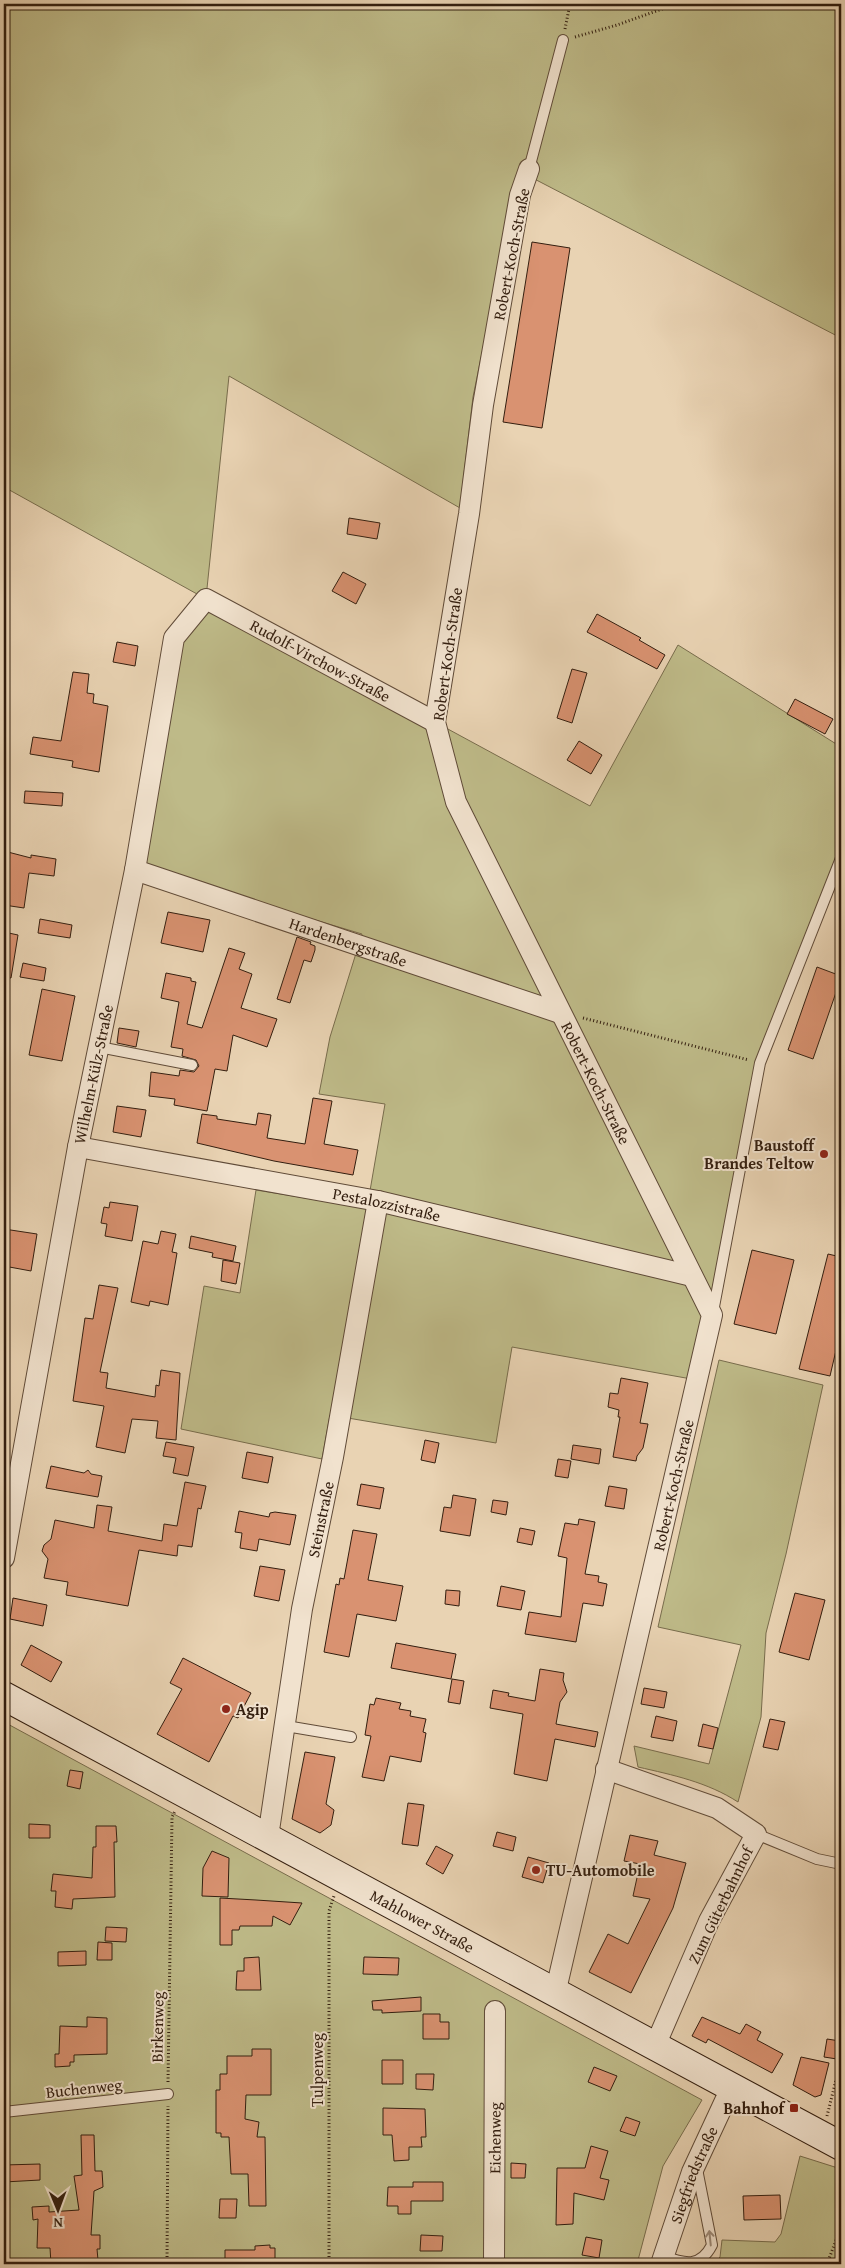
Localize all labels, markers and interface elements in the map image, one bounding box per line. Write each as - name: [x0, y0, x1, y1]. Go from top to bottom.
- street label: Robert-Koch-Straße: [486, 186, 536, 322]
- street label: Robert-Koch-Straße: [426, 586, 468, 722]
- street label: Rudolf-Virchow-Straße: [246, 613, 395, 708]
- street label: Hardenbergstraße: [286, 911, 410, 973]
- street label: Wilhelm-Külz-Straße: [67, 1002, 119, 1146]
- street label: Robert-Koch-Straße: [555, 1017, 637, 1148]
- place label: Baustoff Brandes Teltow: [704, 1133, 816, 1175]
- marker: Baustoff Brandes Teltow: [818, 1148, 830, 1160]
- street label: Pestalozzistraße: [331, 1181, 443, 1228]
- street label: Robert-Koch-Straße: [646, 1417, 700, 1553]
- street label: Steinstraße: [301, 1479, 340, 1560]
- place label: Agip: [236, 1697, 269, 1721]
- marker: Agip: [220, 1703, 232, 1715]
- street label: Zum Güterbahnhof: [681, 1841, 760, 1968]
- place label: TU-Automobile: [546, 1858, 655, 1882]
- marker: TU-Automobile: [530, 1864, 542, 1876]
- street label: Mahlower Straße: [366, 1883, 479, 1959]
- street label: Birkenweg: [144, 1991, 170, 2063]
- street label: Tulpenweg: [305, 2033, 329, 2107]
- street label: Buchenweg: [45, 2072, 123, 2104]
- place label: Bahnhof: [723, 2096, 786, 2120]
- street label: Eichenweg: [482, 2102, 507, 2174]
- marker: Bahnhof: [788, 2102, 800, 2114]
- street label: Siegfriedstraße: [664, 2122, 724, 2227]
- north arrow: [32, 2186, 82, 2236]
- text: N: [53, 2213, 63, 2233]
- one-way arrow: [705, 2230, 715, 2246]

